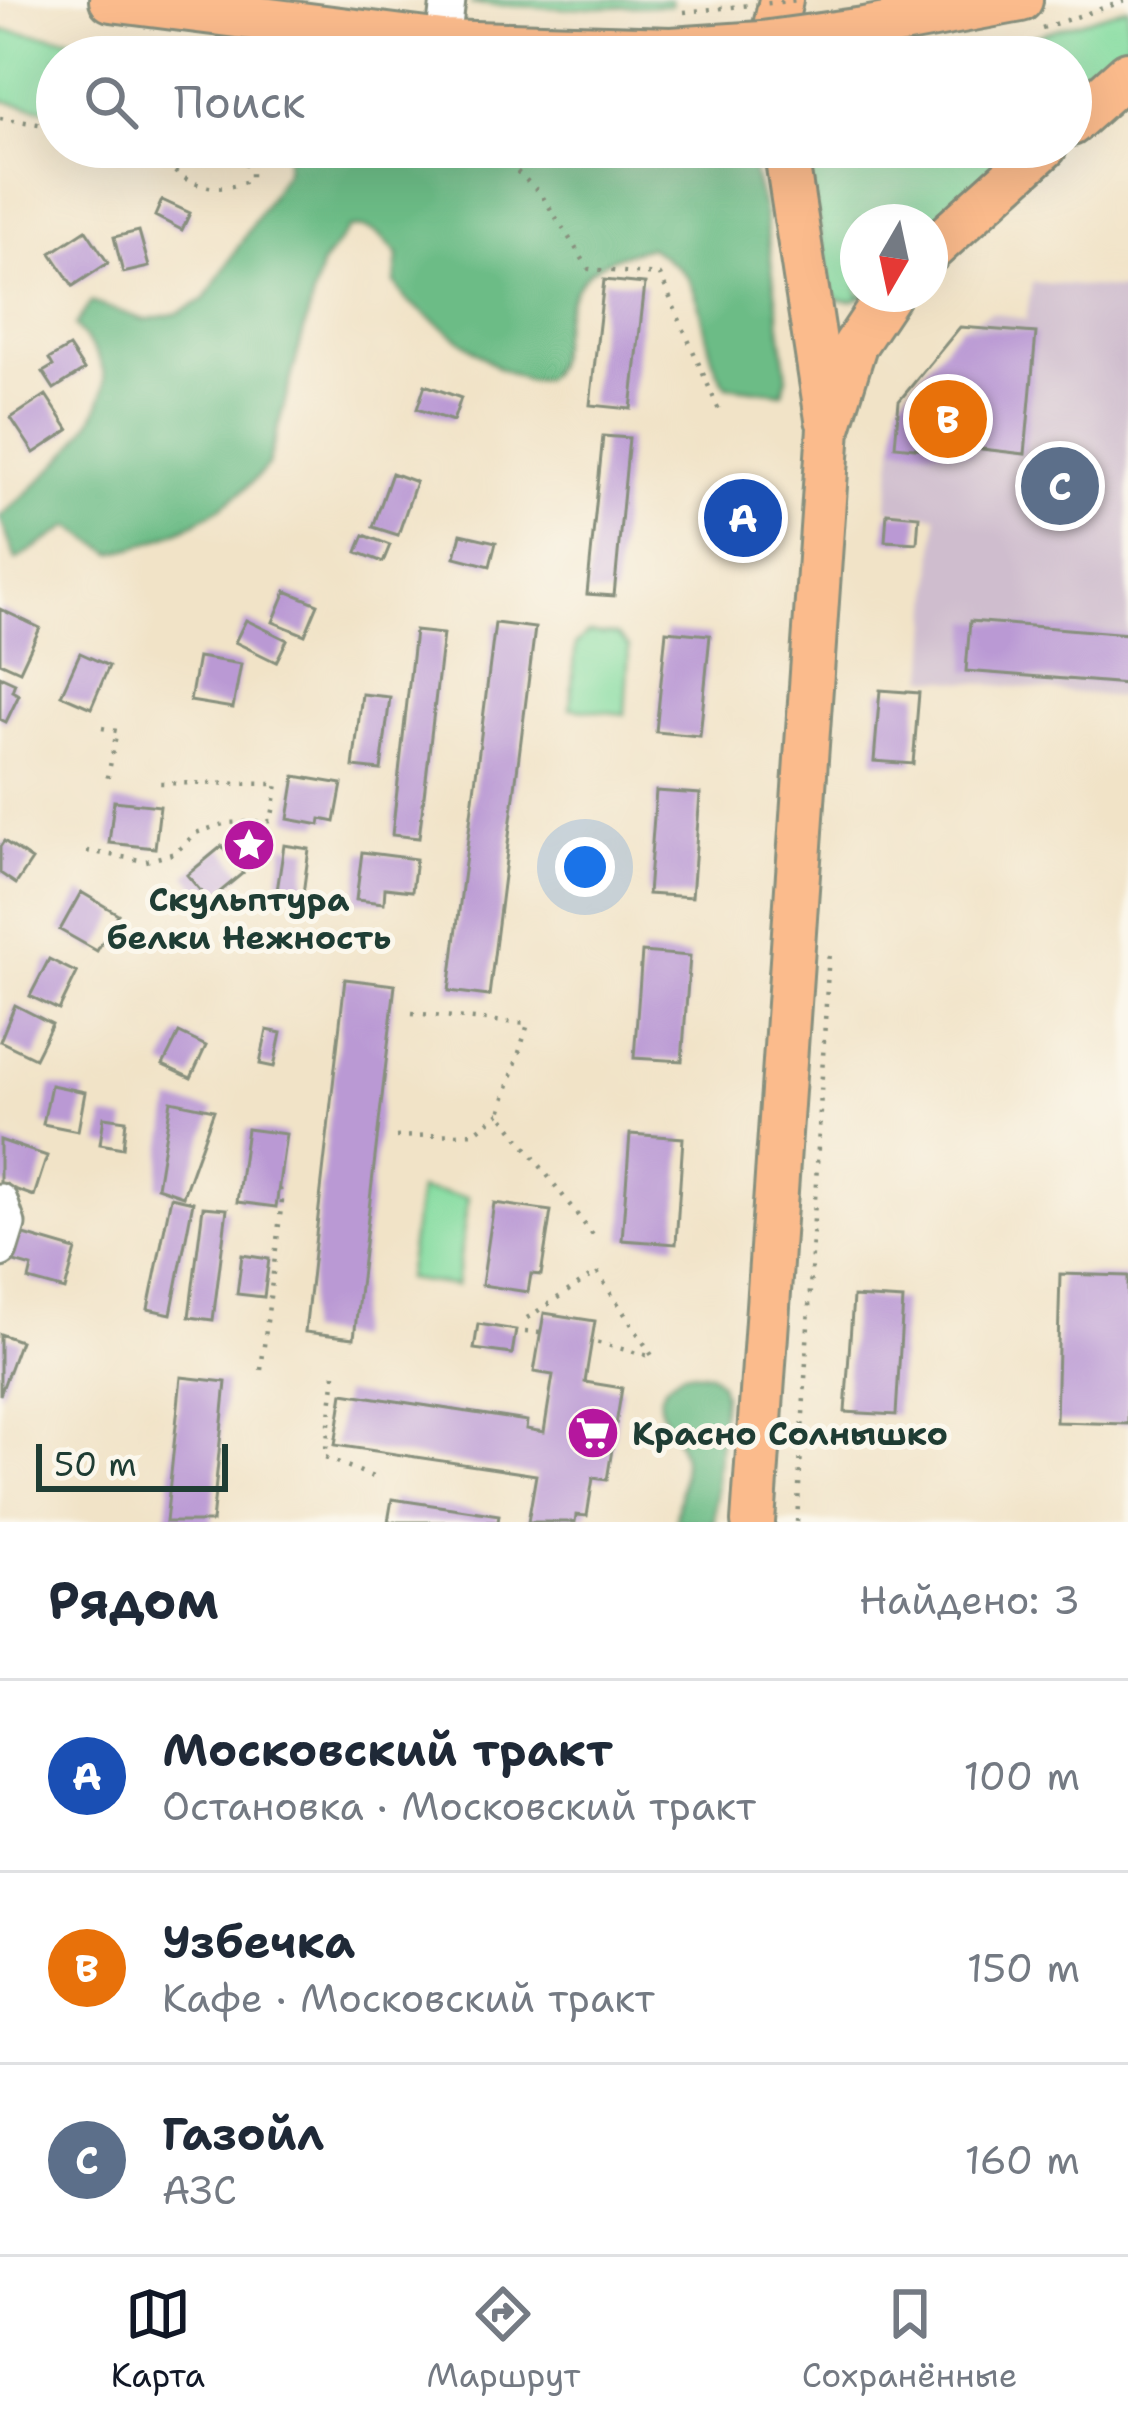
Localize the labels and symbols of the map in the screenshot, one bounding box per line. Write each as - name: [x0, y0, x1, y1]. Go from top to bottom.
- north arrow: [840, 204, 948, 312]
- pin: B: [909, 374, 987, 464]
- pin: C: [1021, 441, 1099, 531]
- pin: A: [704, 473, 782, 563]
- place icon: Скульптура белки Нежность: [221, 817, 277, 873]
- your location: [555, 837, 615, 897]
- place label: Скульптура белки Нежность: [107, 877, 391, 960]
- supermarket icon: Красно Солнышко: [565, 1405, 621, 1461]
- place label: Красно Солнышко: [632, 1411, 948, 1456]
- scale bar: [36, 1438, 228, 1491]

